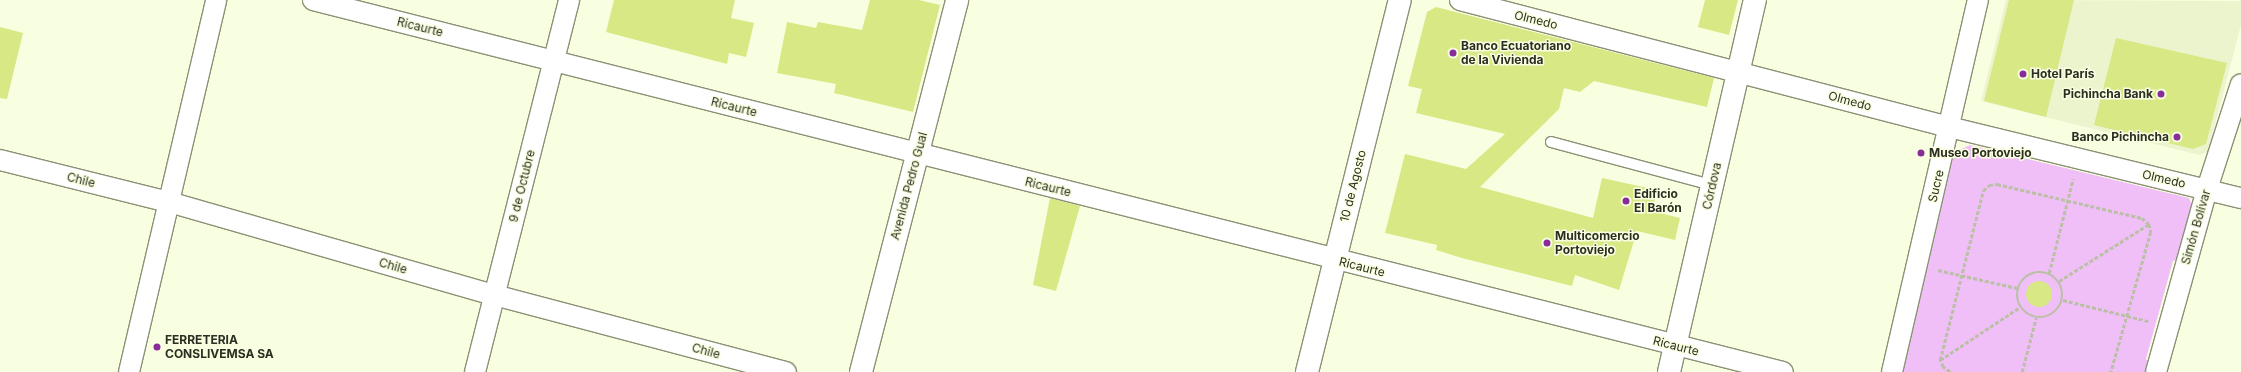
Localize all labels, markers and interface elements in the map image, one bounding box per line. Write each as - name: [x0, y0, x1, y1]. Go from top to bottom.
- street label: Olmedo: [1513, 8, 1559, 32]
- street label: Ricaurte: [395, 14, 445, 40]
- place label: Banco Ecuatoriano de la Vivienda: [1461, 39, 1571, 67]
- marker: Banco Ecuatoriano de la Vivienda: [1448, 48, 1458, 58]
- place label: Hotel París: [2031, 67, 2094, 81]
- marker: Hotel París: [2018, 69, 2028, 79]
- place label: Pichincha Bank: [2063, 87, 2153, 101]
- street label: Olmedo: [1827, 88, 1873, 114]
- marker: Pichincha Bank: [2156, 89, 2166, 99]
- street label: Ricaurte: [709, 94, 759, 120]
- place label: Banco Pichincha: [2072, 130, 2169, 144]
- street label: Avenida Pedro Gual: [888, 131, 930, 241]
- marker: Banco Pichincha: [2172, 132, 2182, 142]
- place label: Museo Portoviejo: [1929, 146, 2032, 160]
- street label: 9 de Octubre: [506, 148, 538, 224]
- street label: 10 de Agosto: [1337, 148, 1369, 224]
- marker: Museo Portoviejo: [1916, 148, 1926, 158]
- street label: Córdova: [1700, 161, 1724, 211]
- street label: Olmedo: [2141, 167, 2187, 191]
- street label: Sucre: [1925, 168, 1947, 204]
- street label: Chile: [65, 170, 97, 190]
- street label: Ricaurte: [1023, 174, 1073, 200]
- place label: Edificio El Barón: [1634, 187, 1682, 215]
- street label: Simón Bolívar: [2178, 188, 2214, 266]
- marker: Edificio El Barón: [1621, 196, 1631, 206]
- place label: Multicomercio Portoviejo: [1555, 229, 1640, 257]
- marker: Multicomercio Portoviejo: [1542, 238, 1552, 248]
- street label: Ricaurte: [1337, 254, 1387, 280]
- street label: Chile: [377, 255, 409, 277]
- place label: FERRETERIA CONSLIVEMSA SA: [165, 333, 274, 361]
- street label: Ricaurte: [1651, 333, 1701, 359]
- street label: Chile: [690, 340, 722, 362]
- marker: FERRETERIA CONSLIVEMSA SA: [152, 342, 162, 352]

